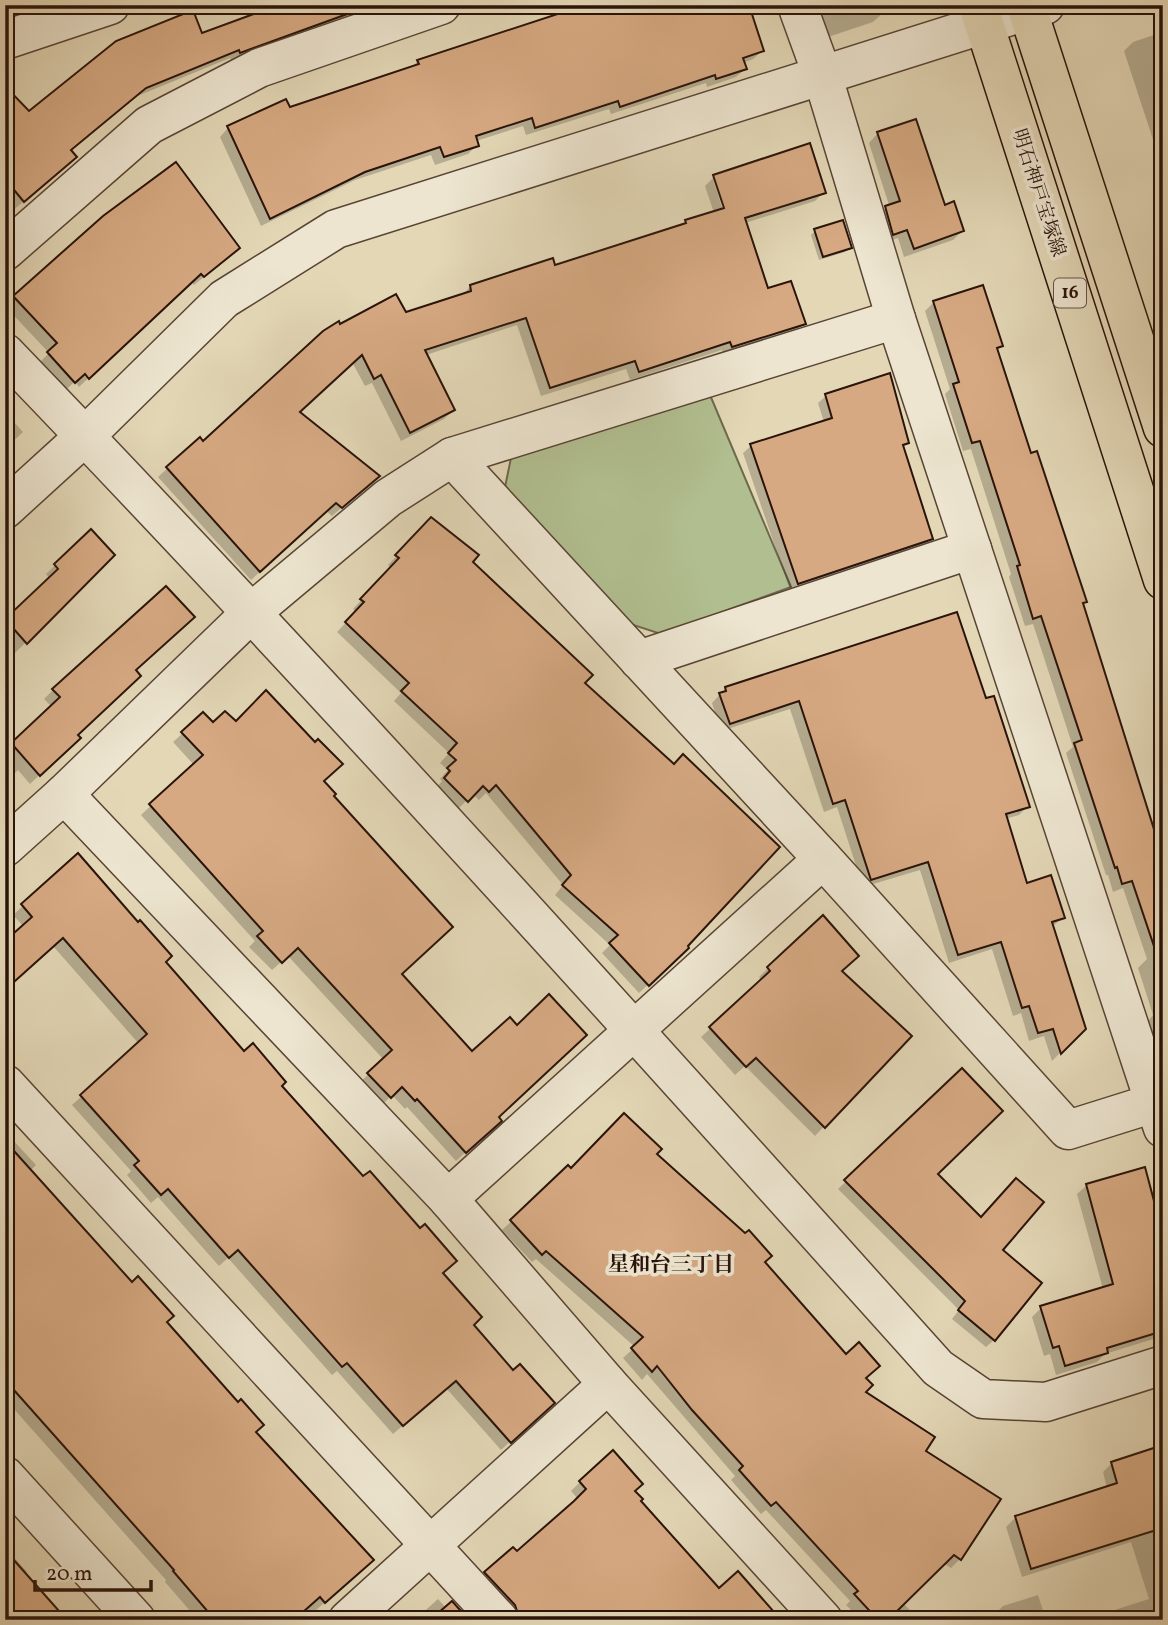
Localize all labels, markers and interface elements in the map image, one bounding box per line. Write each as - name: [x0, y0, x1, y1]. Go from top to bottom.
- street label: 明石神戸宝塚線: [1005, 126, 1071, 260]
- road number: 16: [1054, 278, 1086, 307]
- district label: 星和台三丁目: [608, 1251, 734, 1280]
- scale bar: [35, 1548, 150, 1592]
- text: 20 m: [46, 1560, 92, 1589]

